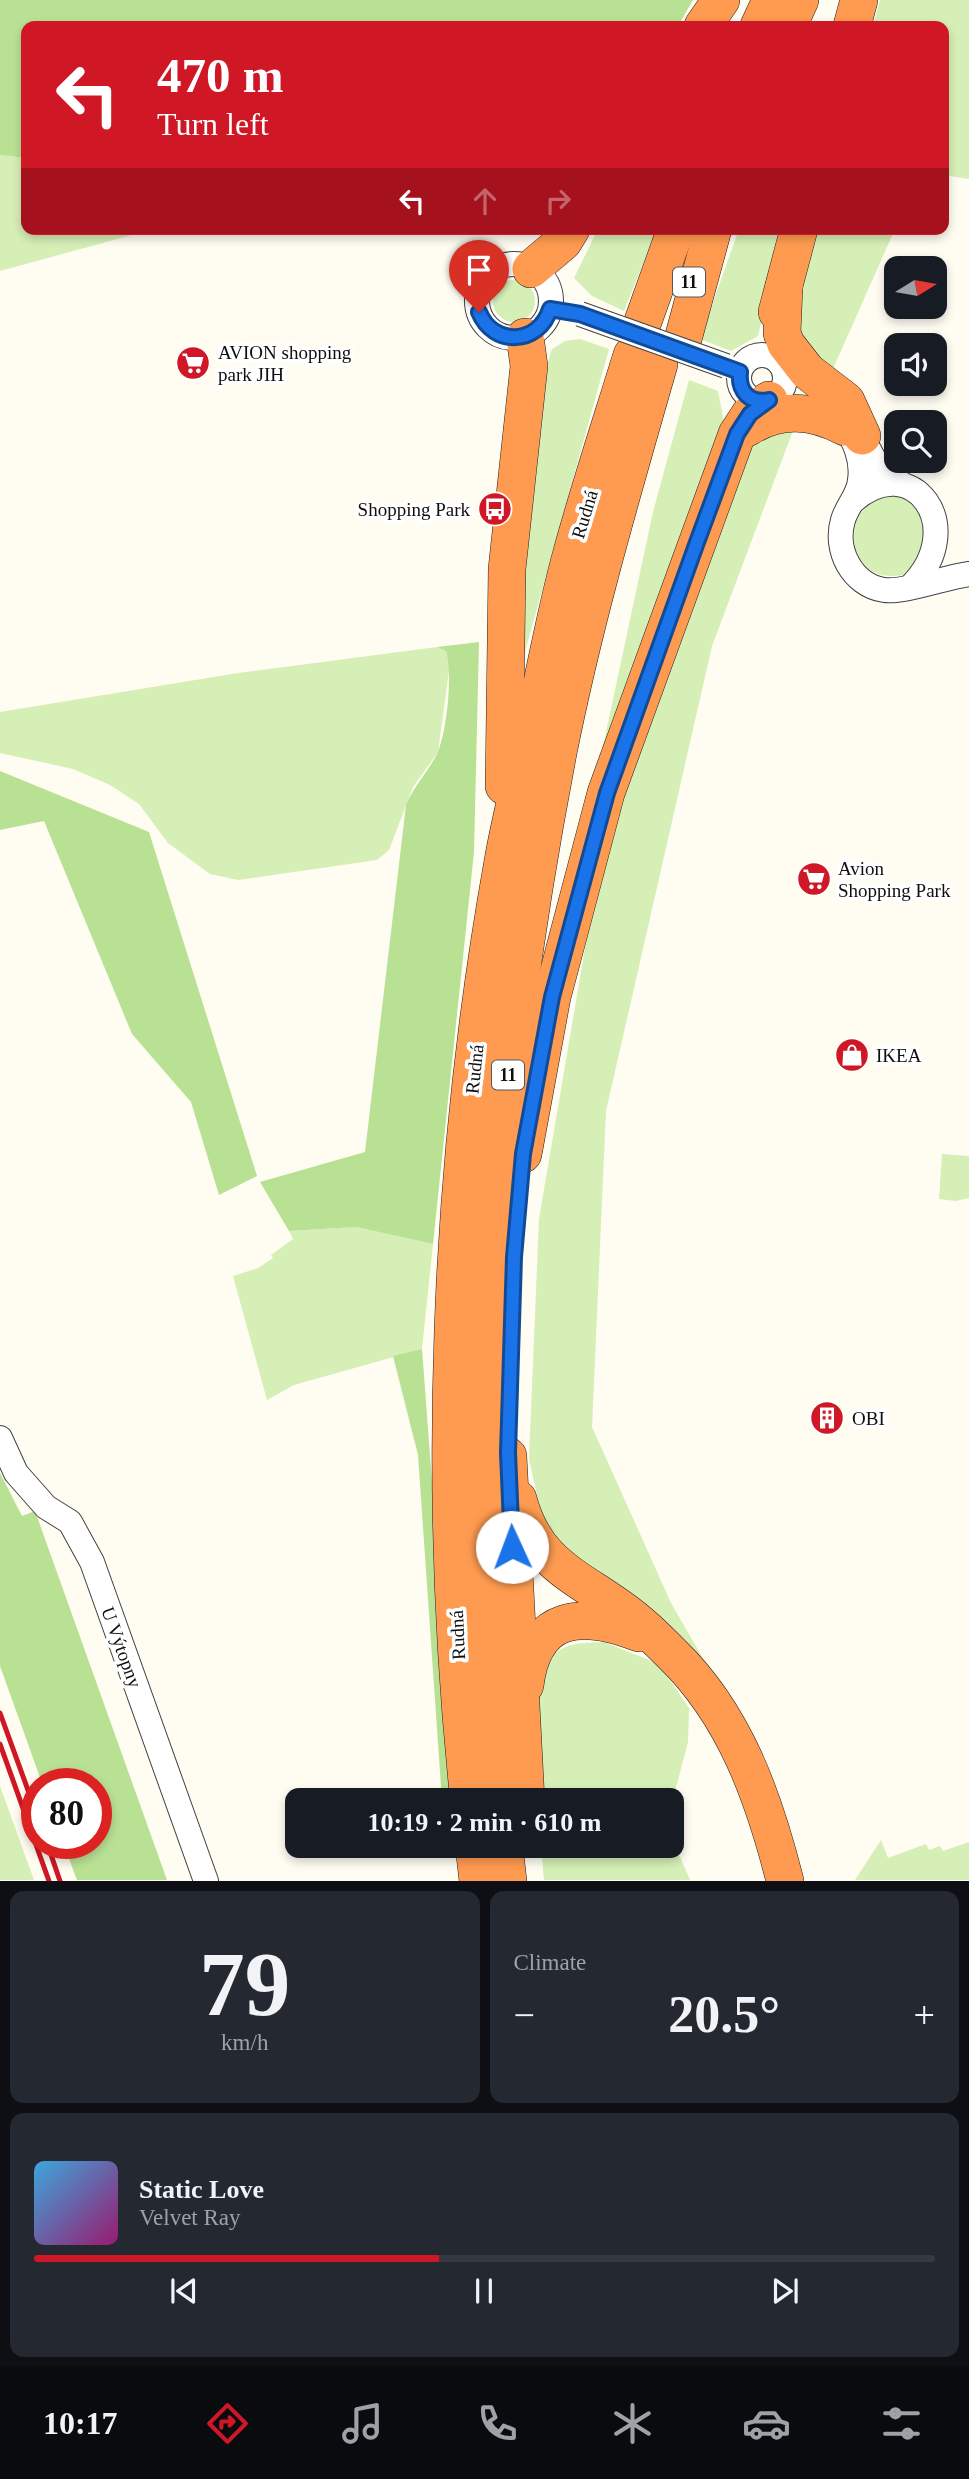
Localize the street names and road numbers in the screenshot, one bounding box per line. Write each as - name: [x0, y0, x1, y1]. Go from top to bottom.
- road number: 11: [673, 268, 705, 296]
- street label: Rudná: [567, 487, 602, 541]
- street label: Rudná: [461, 1043, 488, 1095]
- road number: 11: [492, 1060, 524, 1090]
- street label: U Výtopny: [97, 1604, 146, 1691]
- street label: Rudná: [446, 1609, 469, 1660]

